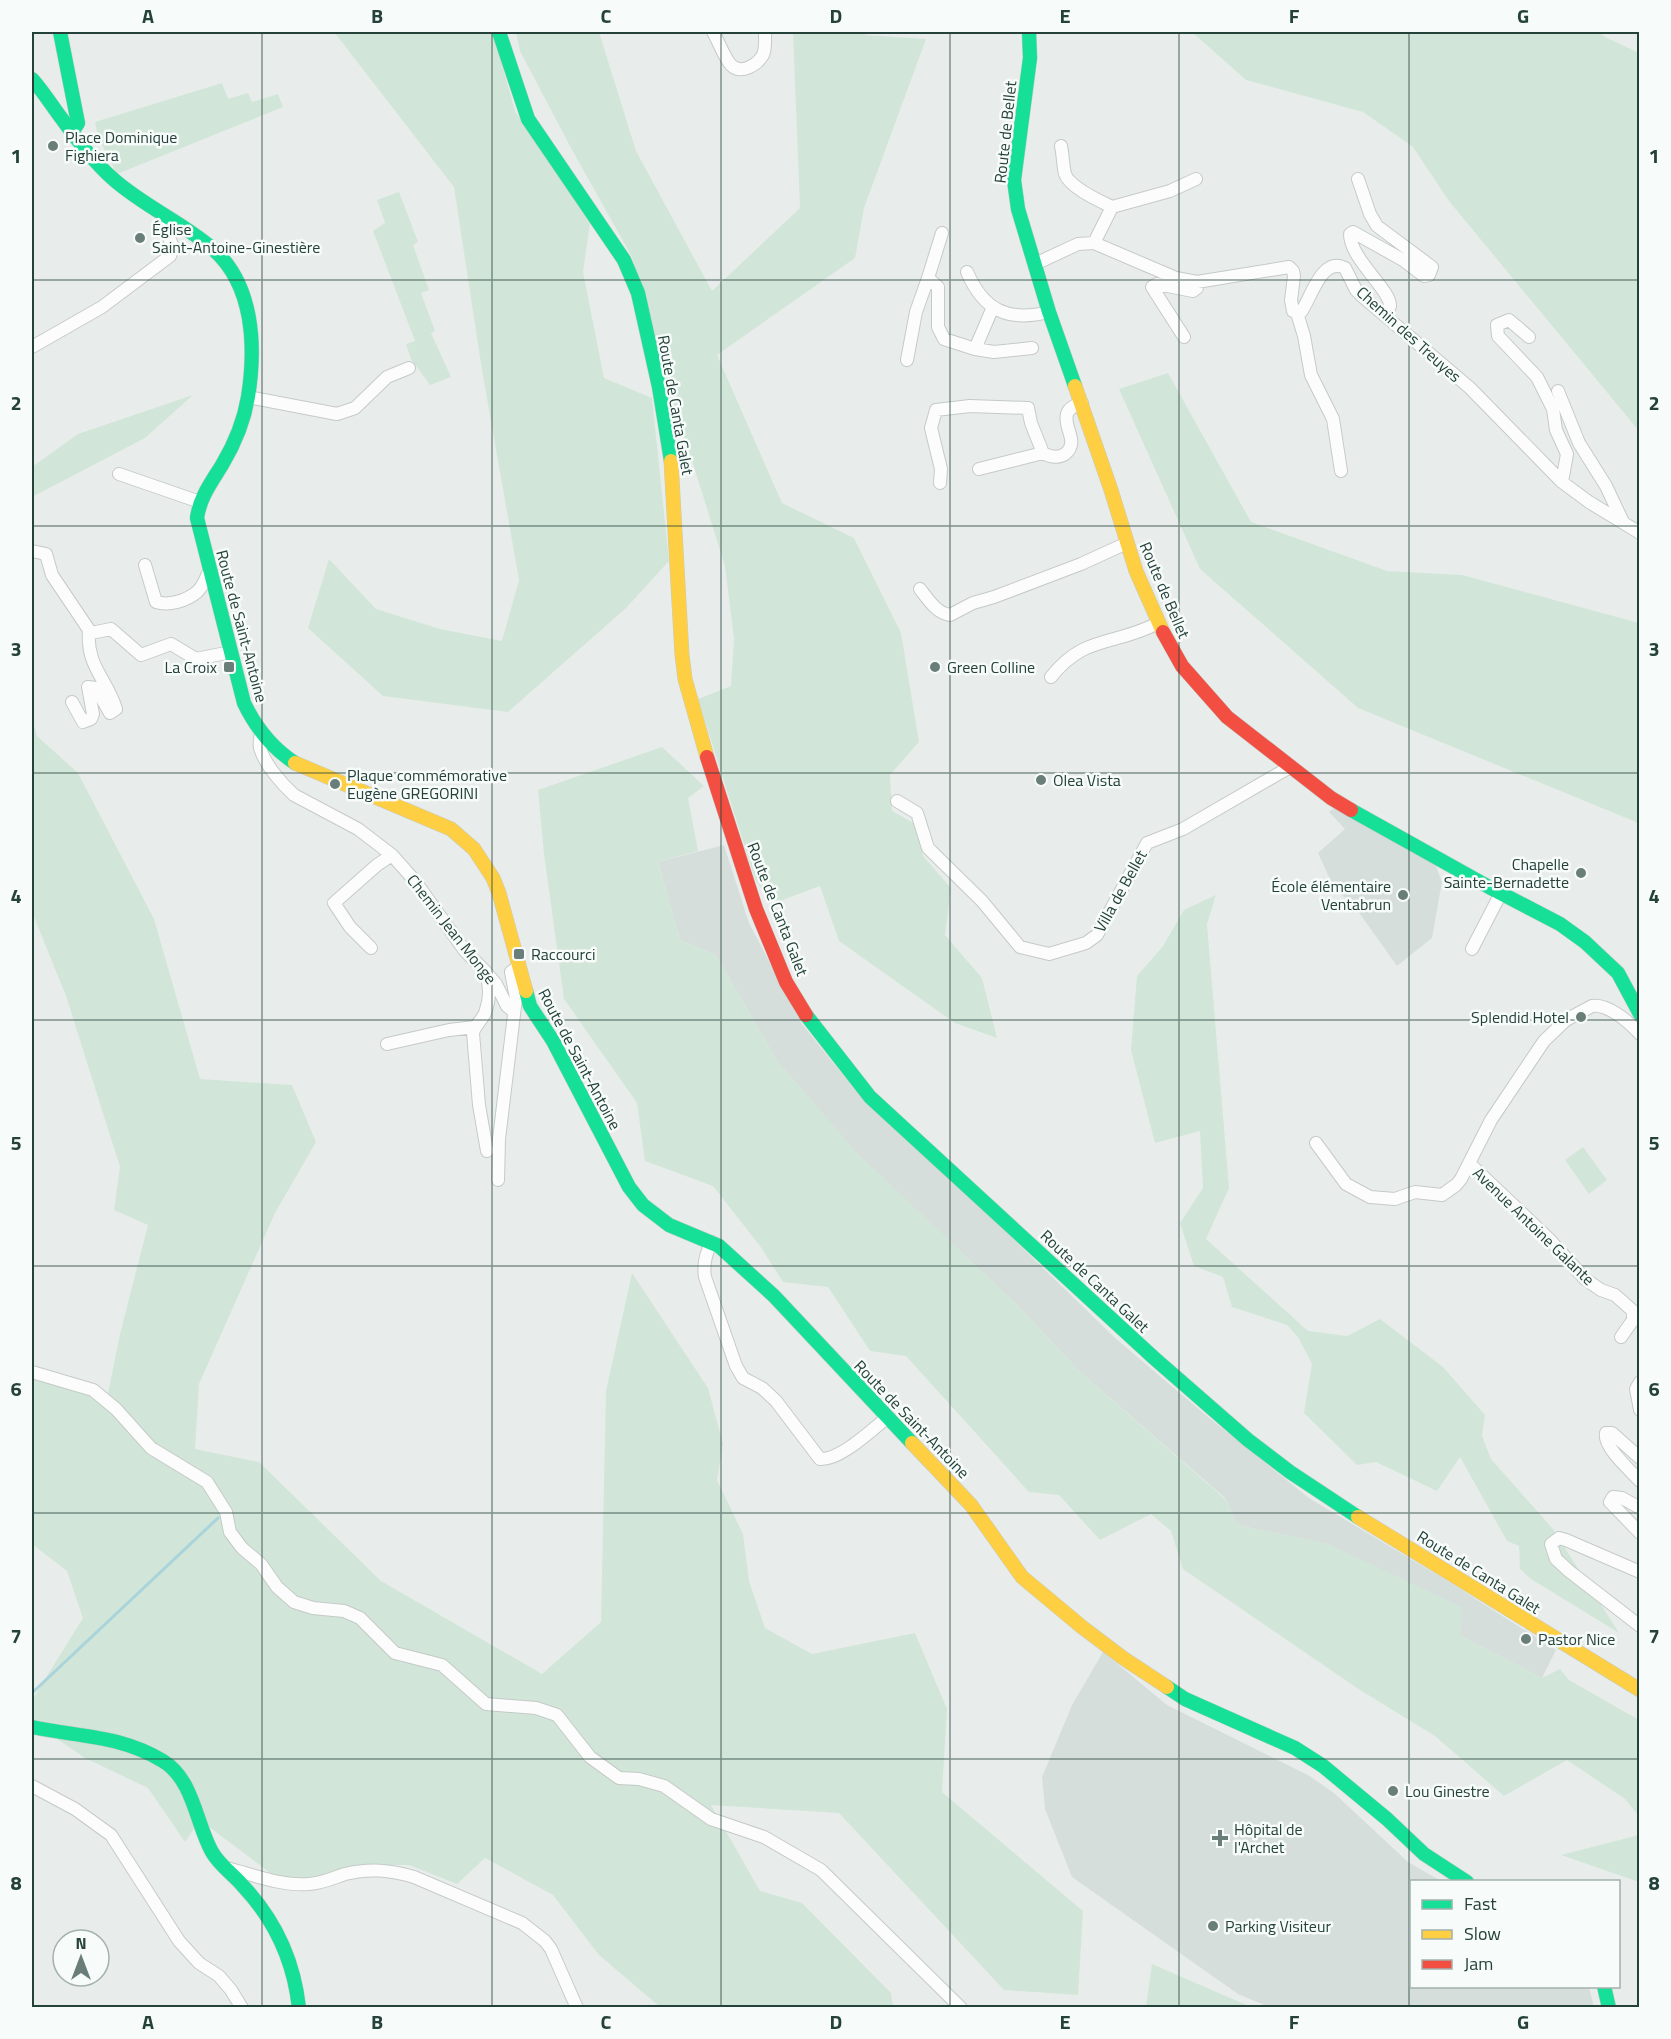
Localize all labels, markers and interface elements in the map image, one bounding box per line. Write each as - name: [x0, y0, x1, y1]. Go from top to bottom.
- text: A: [142, 0, 154, 31]
- text: B: [371, 0, 383, 31]
- text: C: [601, 0, 612, 31]
- text: D: [830, 0, 842, 31]
- text: E: [1059, 0, 1071, 31]
- text: F: [1289, 0, 1300, 31]
- text: G: [1517, 0, 1529, 31]
- street label: Route de Bellet: [988, 79, 1022, 184]
- place label: Place Dominique Fighiera: [65, 125, 177, 167]
- marker: Place Dominique Fighiera: [46, 139, 60, 153]
- text: 1: [10, 140, 22, 171]
- text: 1: [1648, 140, 1660, 171]
- place label: Église Saint-Antoine-Ginestière: [152, 217, 320, 259]
- marker: Église Saint-Antoine-Ginestière: [133, 231, 147, 245]
- street label: Chemin des Treuyes: [1351, 280, 1467, 388]
- street label: Route de Canta Galet: [652, 333, 700, 477]
- text: 2: [10, 387, 22, 418]
- text: 2: [1648, 387, 1660, 418]
- street label: Route de Bellet: [1134, 538, 1196, 642]
- street label: Route de Saint-Antoine: [210, 547, 274, 705]
- text: 3: [10, 633, 22, 664]
- text: 3: [1648, 633, 1660, 664]
- place label: La Croix: [165, 655, 217, 679]
- place label: Green Colline: [947, 655, 1035, 679]
- marker: La Croix: [222, 660, 236, 674]
- marker: Green Colline: [928, 660, 942, 674]
- place label: Plaque commémorative Eugène GREGORINI: [347, 763, 507, 805]
- place label: Olea Vista: [1053, 768, 1121, 792]
- marker: Olea Vista: [1034, 773, 1048, 787]
- marker: Plaque commémorative Eugène GREGORINI: [328, 777, 342, 791]
- street label: Route de Canta Galet: [741, 839, 815, 980]
- street label: Villa de Bellet: [1087, 845, 1153, 937]
- place label: Chapelle Sainte-Bernadette: [1444, 852, 1569, 894]
- marker: Chapelle Sainte-Bernadette: [1574, 866, 1588, 880]
- street label: Chemin Jean Monge: [401, 869, 503, 989]
- place label: École élémentaire Ventabrun: [1271, 874, 1391, 916]
- text: 4: [10, 880, 22, 911]
- text: 4: [1648, 880, 1660, 911]
- marker: École élémentaire Ventabrun: [1396, 888, 1410, 902]
- place label: Raccourci: [531, 942, 595, 966]
- marker: Raccourci: [512, 947, 526, 961]
- street label: Route de Saint-Antoine: [533, 984, 627, 1134]
- place label: Splendid Hotel: [1471, 1005, 1569, 1029]
- marker: Splendid Hotel: [1574, 1010, 1588, 1024]
- text: 5: [10, 1127, 22, 1158]
- text: 5: [1648, 1127, 1660, 1158]
- street label: Avenue Antoine Galante: [1468, 1161, 1600, 1291]
- street label: Route de Canta Galet: [1035, 1224, 1155, 1338]
- street label: Route de Saint-Antoine: [849, 1354, 975, 1484]
- text: 6: [10, 1373, 22, 1404]
- text: 6: [1648, 1373, 1660, 1404]
- street label: Route de Canta Galet: [1413, 1524, 1546, 1620]
- text: 7: [10, 1620, 22, 1651]
- text: 7: [1648, 1620, 1660, 1651]
- place label: Pastor Nice: [1538, 1627, 1615, 1651]
- marker: Pastor Nice: [1519, 1632, 1533, 1646]
- place label: Lou Ginestre: [1405, 1779, 1490, 1803]
- marker: Lou Ginestre: [1386, 1784, 1400, 1798]
- place label: Hôpital de l'Archet: [1234, 1817, 1303, 1859]
- marker: Hôpital de l'Archet: [1211, 1829, 1229, 1847]
- text: 8: [10, 1867, 22, 1898]
- text: 8: [1648, 1867, 1660, 1898]
- legend: [1410, 1880, 1620, 1988]
- text: Fast: [1464, 1890, 1497, 1917]
- place label: Parking Visiteur: [1225, 1914, 1331, 1938]
- marker: Parking Visiteur: [1206, 1919, 1220, 1933]
- text: Slow: [1464, 1920, 1501, 1947]
- north arrow: [51, 1928, 111, 1988]
- text: N: [75, 1931, 87, 1955]
- text: Jam: [1464, 1950, 1493, 1977]
- text: A: [142, 2006, 154, 2037]
- text: B: [371, 2006, 383, 2037]
- text: C: [601, 2006, 612, 2037]
- text: D: [830, 2006, 842, 2037]
- text: E: [1059, 2006, 1071, 2037]
- text: F: [1289, 2006, 1300, 2037]
- text: G: [1517, 2006, 1529, 2037]

